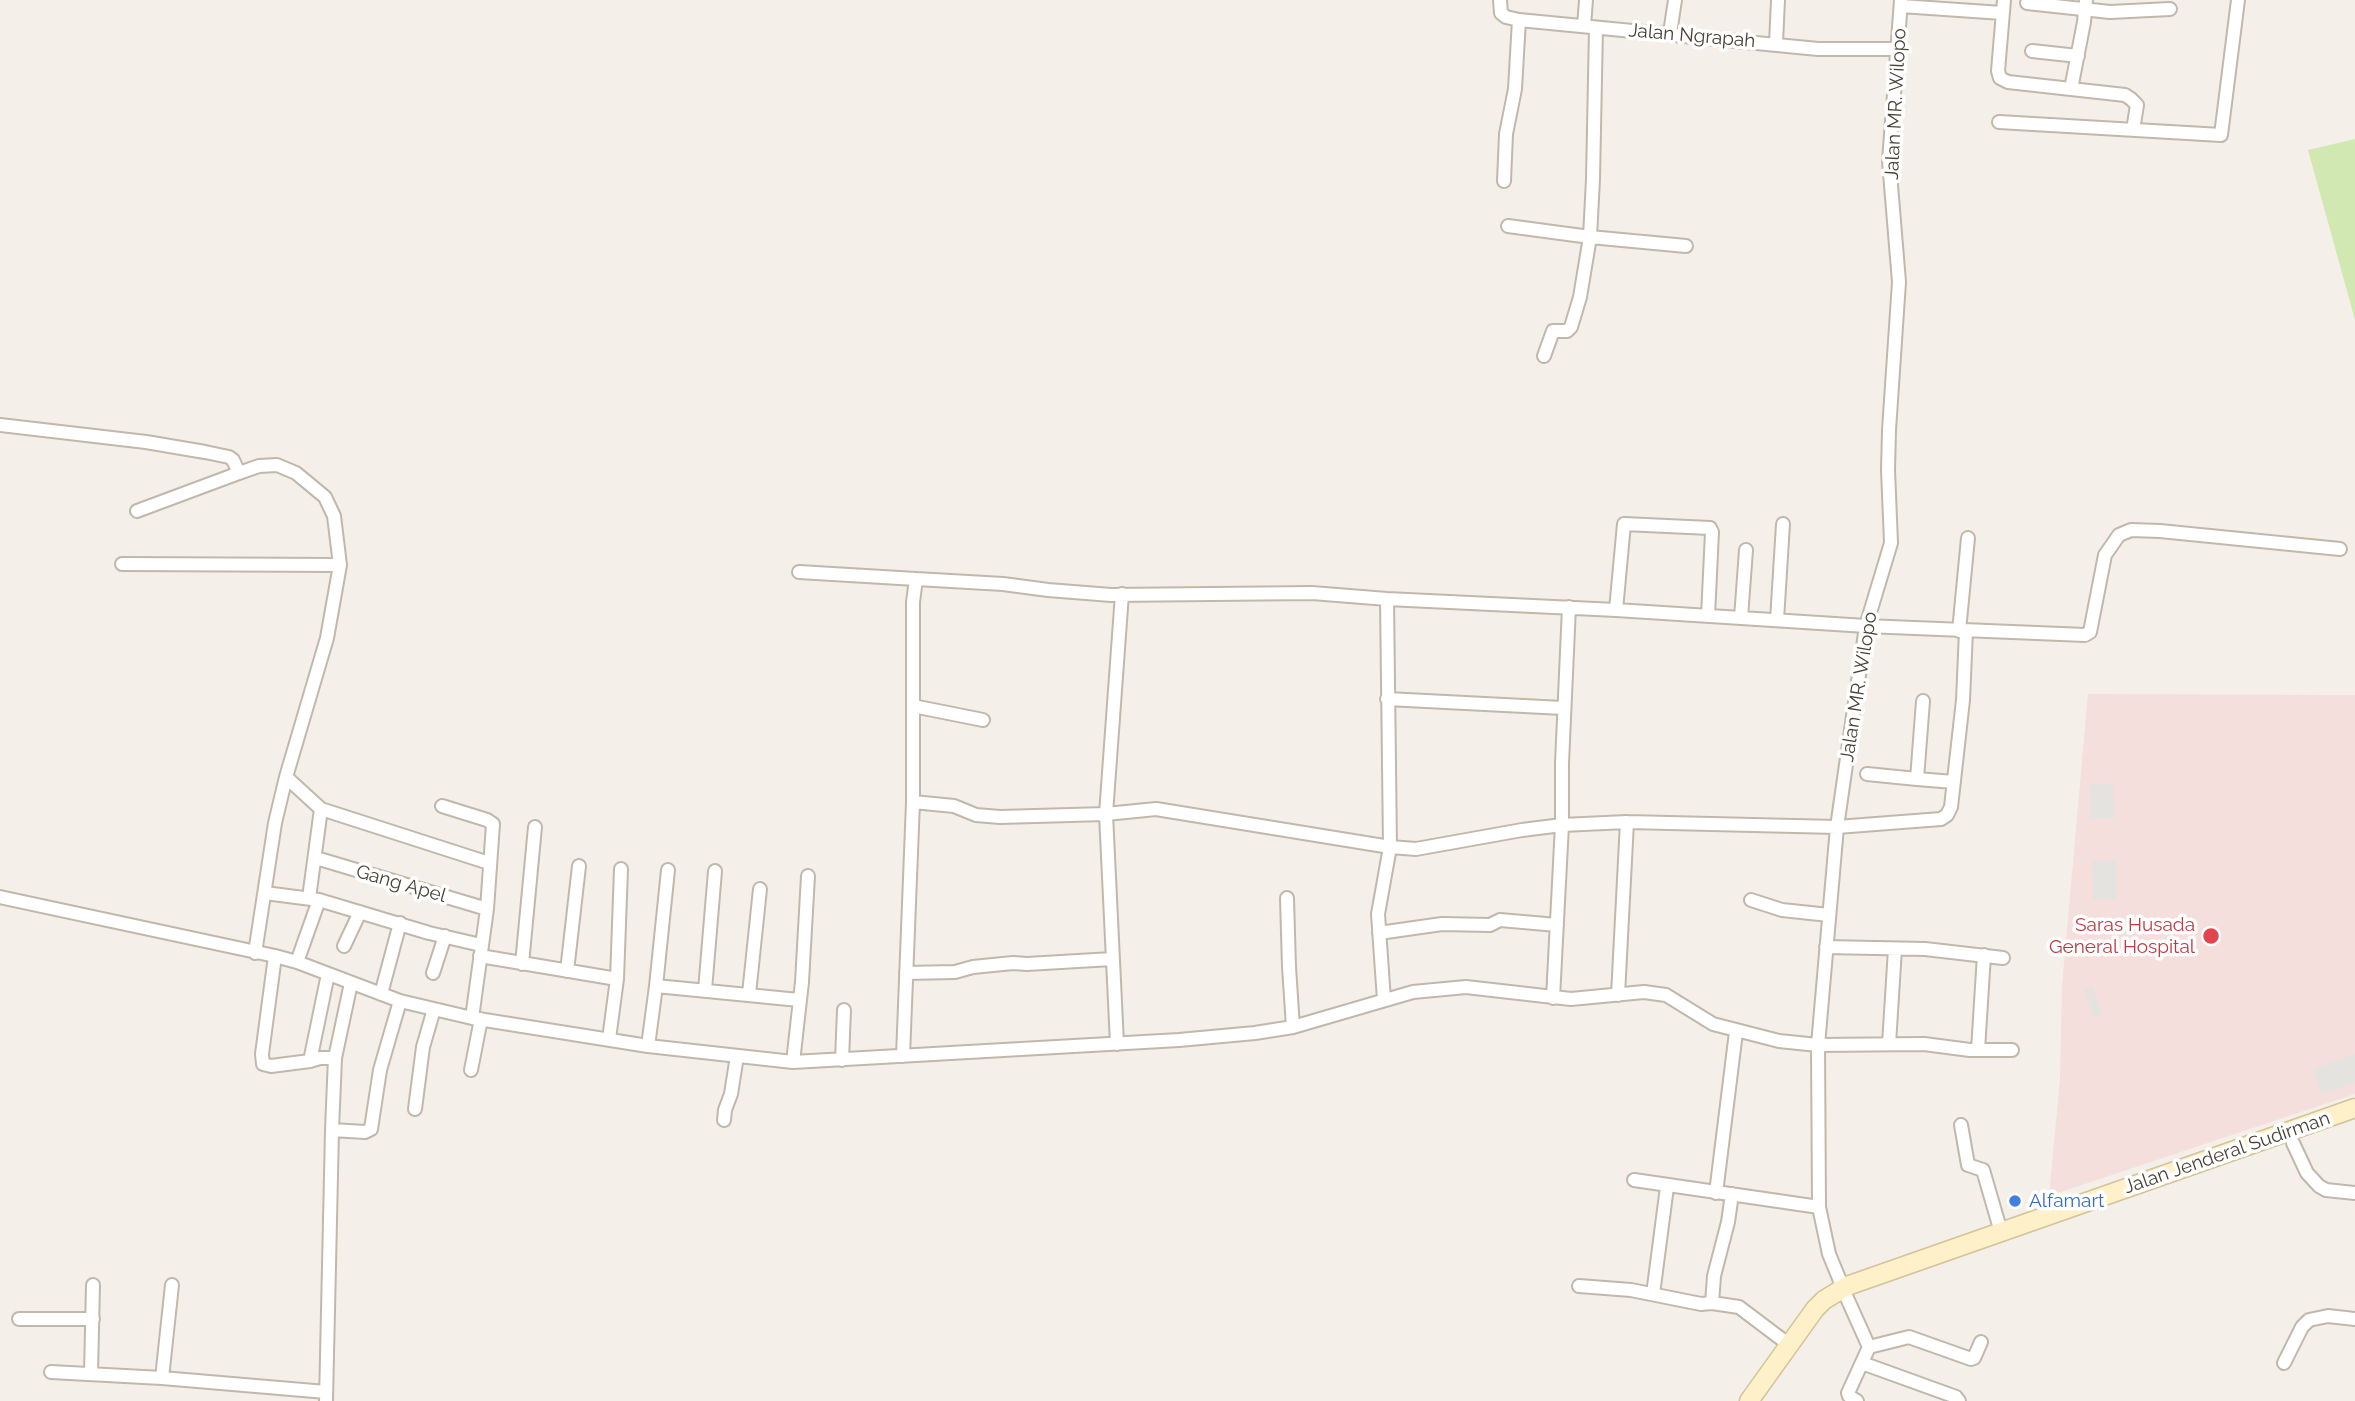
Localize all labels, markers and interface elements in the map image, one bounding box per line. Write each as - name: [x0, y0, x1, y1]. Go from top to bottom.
- street label: Jalan Ngrapah: [1628, 19, 1756, 53]
- street label: Jalan MR. Wilopo: [1881, 28, 1911, 180]
- street label: Jalan MR. Wilopo: [1836, 610, 1882, 764]
- street label: Gang Apel: [353, 860, 449, 908]
- place label: Saras Husada General Hospital: [2049, 914, 2195, 958]
- marker: Saras Husada General Hospital: [2201, 926, 2221, 946]
- street label: Jalan Jenderal Sudirman: [2121, 1107, 2333, 1199]
- place label: Alfamart: [2029, 1190, 2104, 1212]
- marker: Alfamart: [2007, 1193, 2023, 1209]

